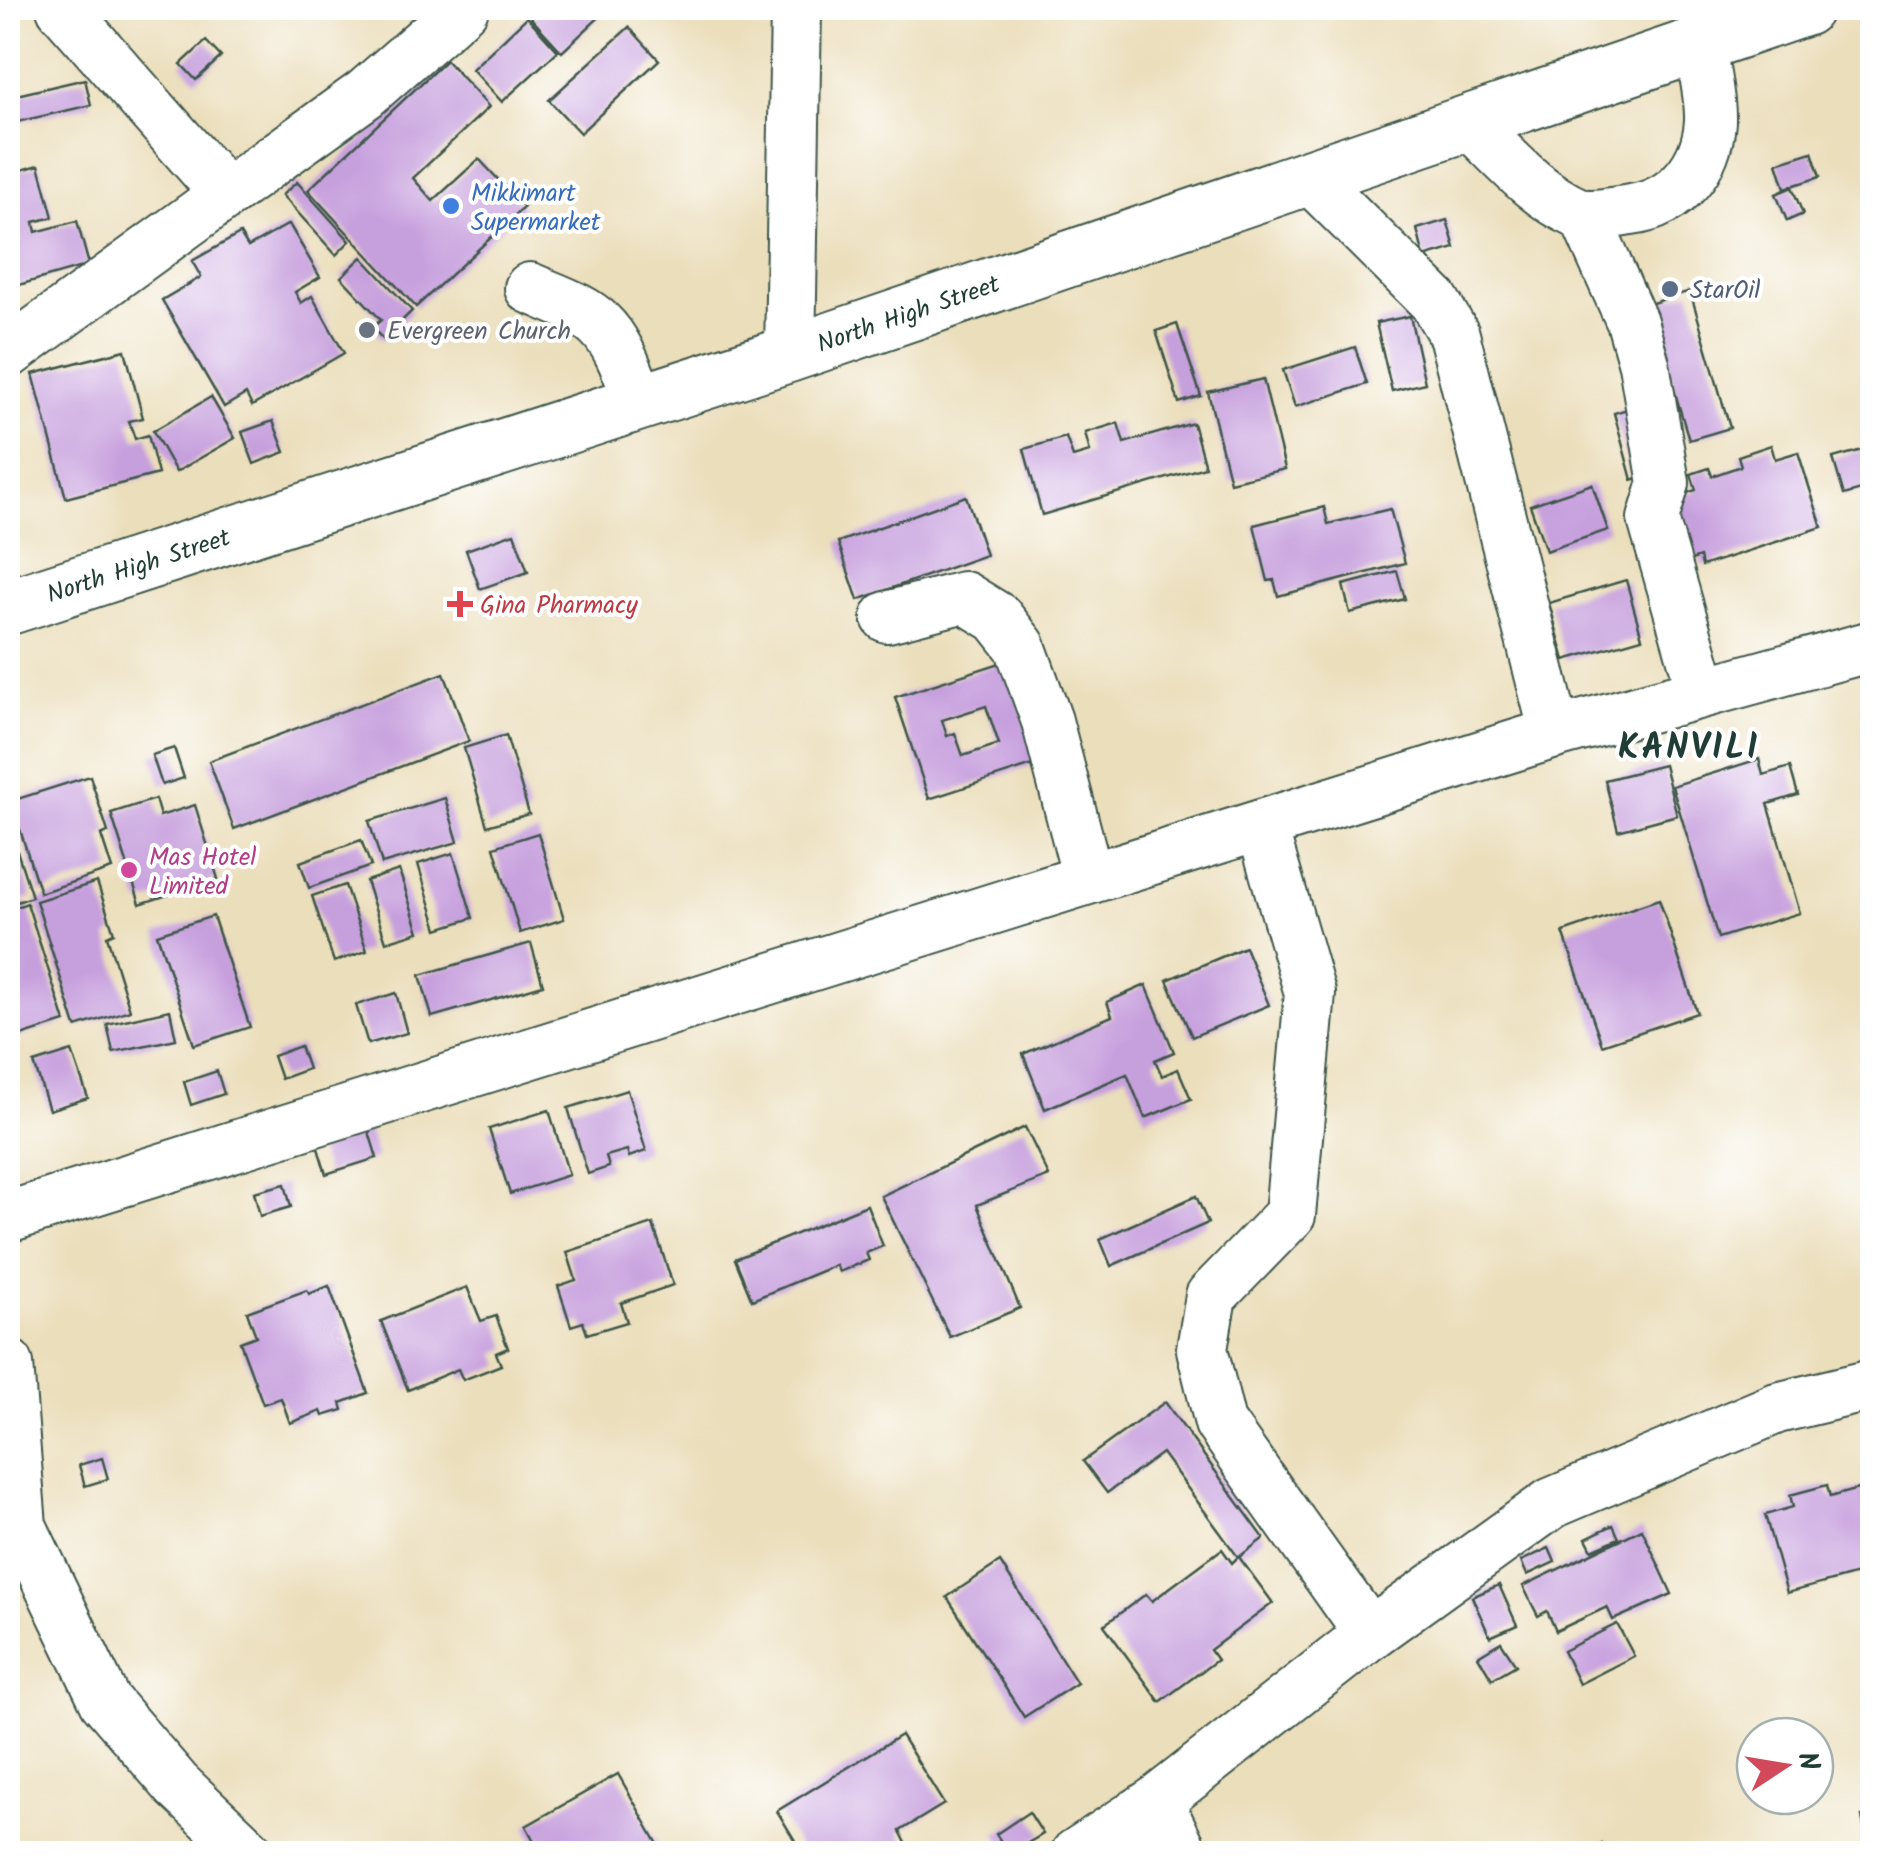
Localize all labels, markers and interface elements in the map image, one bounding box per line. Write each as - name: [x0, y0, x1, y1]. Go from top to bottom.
- place label: Mikkimart Supermarket: [471, 174, 601, 243]
- marker: Mikkimart Supermarket: [440, 195, 462, 217]
- street label: North High Street: [812, 265, 1006, 365]
- place label: StarOil: [1690, 271, 1760, 311]
- marker: StarOil: [1659, 278, 1681, 300]
- place label: Evergreen Church: [387, 312, 571, 352]
- marker: Evergreen Church: [356, 319, 378, 341]
- street label: North High Street: [42, 518, 236, 615]
- place label: Gina Pharmacy: [480, 586, 638, 626]
- marker: Gina Pharmacy: [449, 593, 471, 615]
- district label: KANVILI: [1618, 721, 1760, 777]
- place label: Mas Hotel Limited: [149, 838, 256, 907]
- marker: Mas Hotel Limited: [118, 859, 140, 881]
- north arrow: [1735, 1716, 1835, 1816]
- text: N: [1783, 1748, 1831, 1775]

